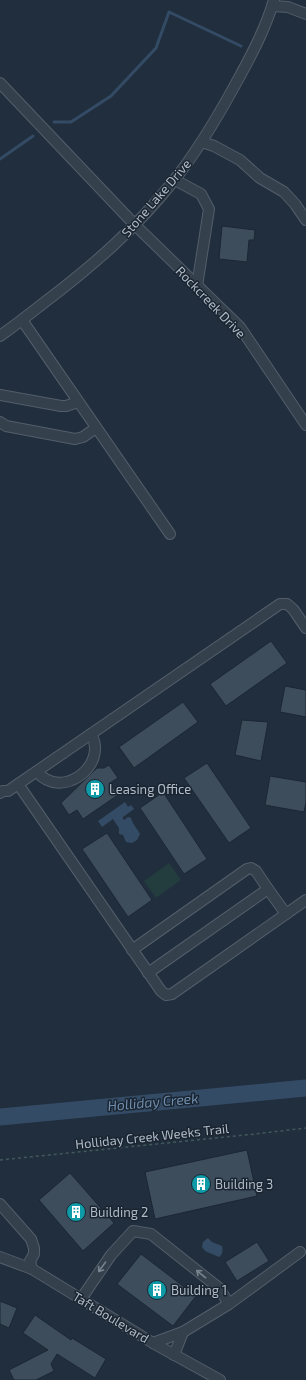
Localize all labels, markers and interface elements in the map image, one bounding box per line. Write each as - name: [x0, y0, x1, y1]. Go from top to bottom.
- street label: Stone Lake Drive: [118, 156, 194, 240]
- street label: Rockcreek Drive: [173, 263, 249, 341]
- building icon: Leasing Office: [84, 778, 106, 800]
- place label: Leasing Office: [109, 781, 191, 797]
- water label: Holliday Creek: [107, 1089, 199, 1114]
- street label: Holliday Creek Weeks Trail: [74, 1120, 230, 1152]
- building icon: Building 3: [190, 1173, 212, 1195]
- place label: Building 3: [215, 1176, 273, 1192]
- building icon: Building 2: [65, 1201, 87, 1223]
- place label: Building 2: [90, 1204, 148, 1220]
- one-way arrow: [98, 1261, 107, 1272]
- one-way arrow: [196, 1269, 207, 1278]
- building icon: Building 1: [146, 1279, 168, 1301]
- place label: Building 1: [171, 1282, 227, 1298]
- street label: Taft Boulevard: [70, 1288, 152, 1346]

